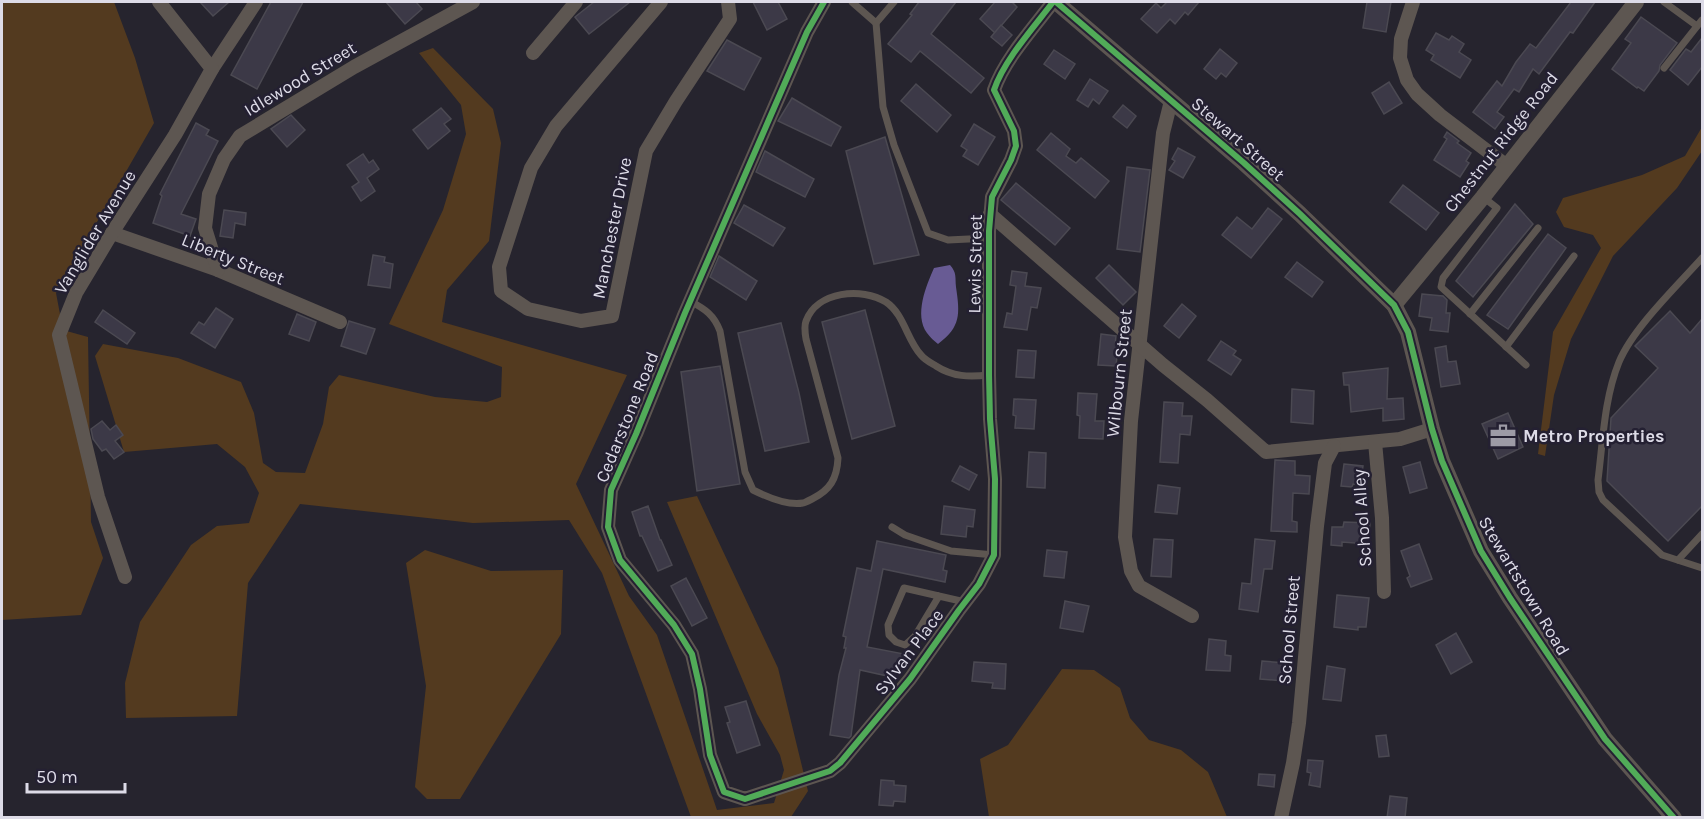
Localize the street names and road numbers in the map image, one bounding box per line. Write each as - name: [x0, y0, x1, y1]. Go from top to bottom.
- street label: Idlewood Street: [240, 37, 360, 121]
- street label: Chestnut Ridge Road: [1439, 67, 1563, 217]
- street label: Stewart Street: [1187, 92, 1289, 186]
- street label: Manchester Drive: [587, 155, 637, 301]
- street label: Vanglider Avenue: [49, 166, 141, 298]
- street label: Lewis Street: [963, 214, 987, 314]
- street label: Liberty Street: [178, 228, 288, 290]
- street label: Wilbourn Street: [1101, 307, 1137, 438]
- street label: Cedarstone Road: [591, 348, 663, 486]
- street label: School Alley: [1348, 468, 1376, 568]
- street label: Stewartstown Road: [1474, 512, 1574, 660]
- street label: School Street: [1273, 574, 1305, 685]
- street label: Sylvan Place: [870, 605, 948, 699]

